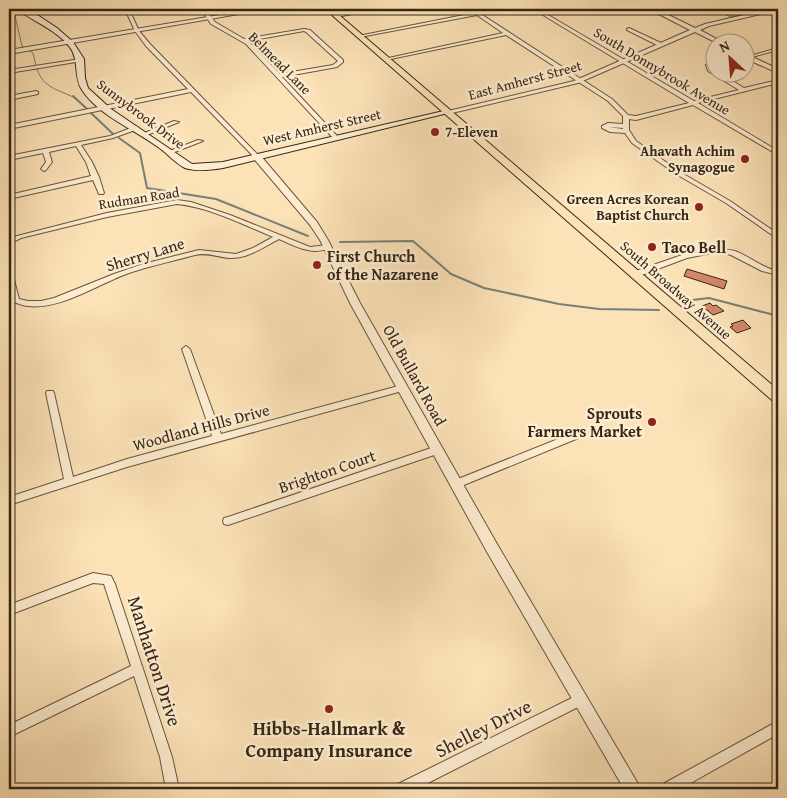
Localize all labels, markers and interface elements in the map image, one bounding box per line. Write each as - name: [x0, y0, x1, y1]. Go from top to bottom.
- street label: South Donnybrook Avenue: [590, 22, 734, 120]
- street label: Belmead Lane: [244, 27, 316, 99]
- north arrow: [704, 32, 754, 82]
- text: N: [716, 35, 733, 57]
- street label: East Amherst Street: [466, 55, 584, 105]
- street label: Sunnybrook Drive: [93, 74, 190, 154]
- street label: West Amherst Street: [261, 104, 383, 150]
- place label: 7-Eleven: [445, 122, 499, 142]
- marker: 7-Eleven: [429, 126, 441, 138]
- place label: Ahavath Achim Synagogue: [640, 141, 735, 177]
- marker: Ahavath Achim Synagogue: [739, 153, 751, 165]
- street label: Rudman Road: [97, 182, 181, 214]
- place label: Green Acres Korean Baptist Church: [567, 189, 690, 225]
- marker: Green Acres Korean Baptist Church: [693, 201, 705, 213]
- street label: Sherry Lane: [103, 231, 187, 277]
- place label: Taco Bell: [662, 235, 726, 259]
- street label: South Broadway Avenue: [616, 236, 736, 344]
- marker: Taco Bell: [646, 241, 658, 253]
- place label: First Church of the Nazarene: [327, 244, 439, 286]
- marker: First Church of the Nazarene: [311, 259, 323, 271]
- street label: Old Bullard Road: [377, 320, 453, 430]
- street label: Woodland Hills Drive: [130, 397, 272, 457]
- place label: Sprouts Farmers Market: [527, 401, 642, 443]
- marker: Sprouts Farmers Market: [646, 416, 658, 428]
- street label: Brighton Court: [275, 443, 379, 499]
- street label: Manhatton Drive: [121, 592, 189, 730]
- street label: Shelley Drive: [430, 692, 536, 764]
- marker: Hibbs-Hallmark & Company Insurance: [323, 703, 335, 715]
- place label: Hibbs-Hallmark & Company Insurance: [245, 714, 413, 764]

